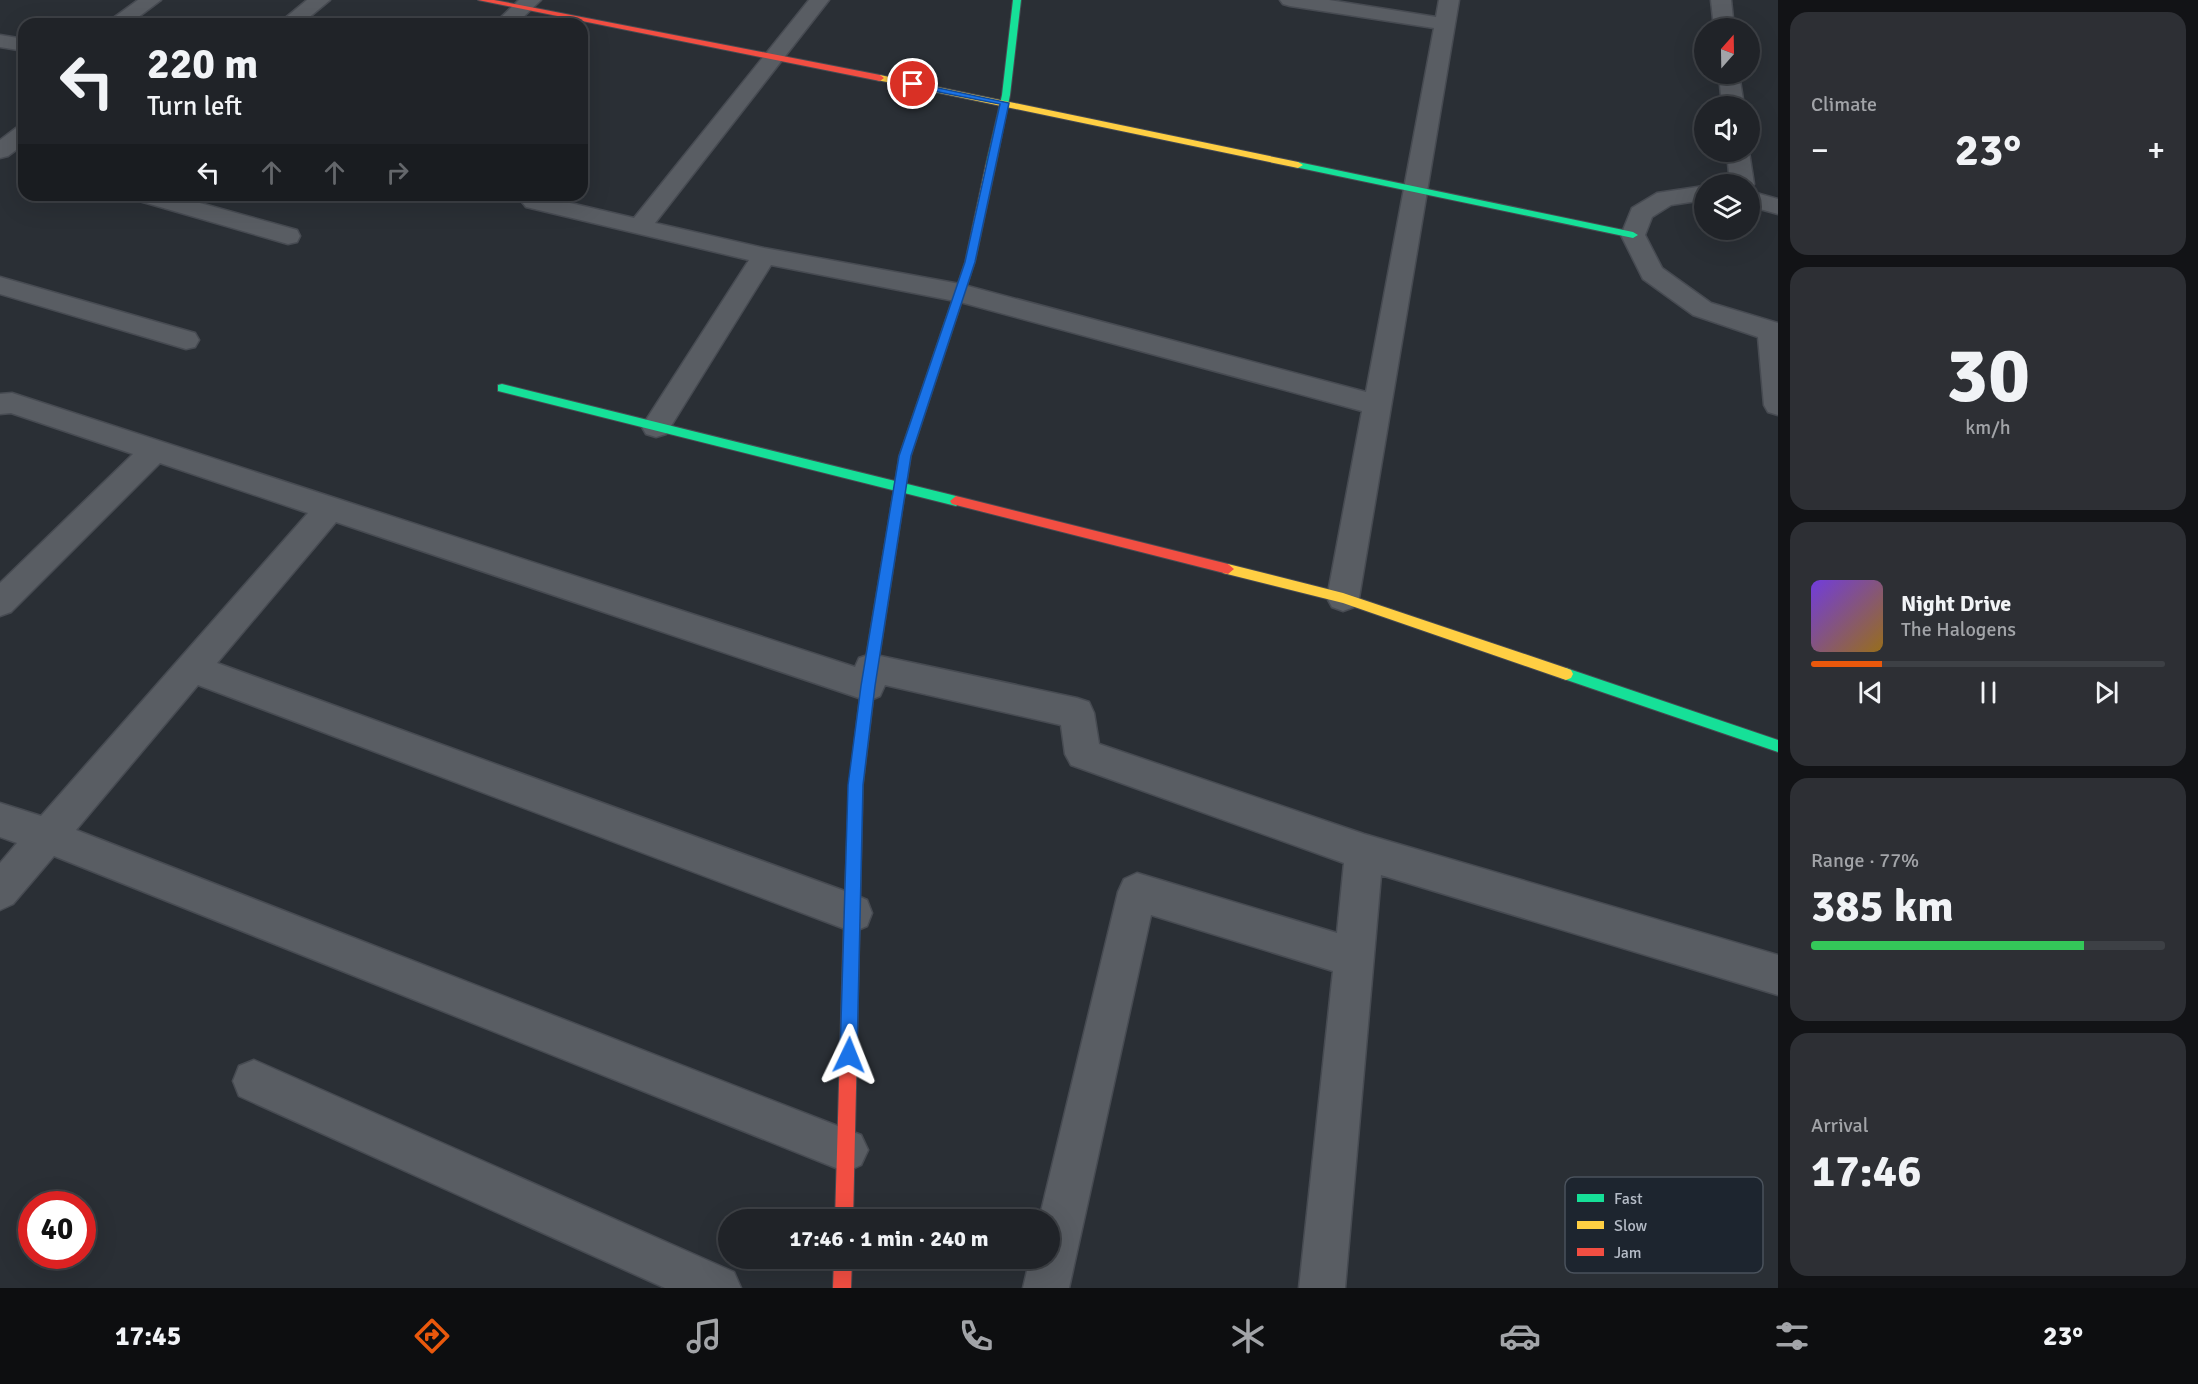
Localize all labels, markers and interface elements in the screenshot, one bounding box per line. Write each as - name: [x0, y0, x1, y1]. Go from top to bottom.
- north arrow: [1694, 18, 1760, 84]
- map controls: [1694, 18, 1760, 240]
- text: 220 m: [147, 39, 258, 90]
- icon: left: [48, 42, 126, 120]
- pin: [887, 58, 938, 109]
- icon: arrive: [896, 67, 929, 100]
- text: Turn left: [147, 90, 242, 123]
- text: Climate: [1811, 92, 1877, 117]
- button: sound: [1694, 96, 1760, 162]
- text: 23°: [1955, 123, 2021, 178]
- text: −: [1811, 130, 1829, 171]
- text: +: [2147, 130, 2165, 171]
- icon: left: [192, 156, 225, 189]
- icon: ahead: [255, 156, 288, 189]
- icon: ahead: [318, 156, 351, 189]
- icon: right: [381, 156, 414, 189]
- button: layers: [1694, 174, 1760, 240]
- text: 30: [1946, 328, 2030, 424]
- text: km/h: [1965, 415, 2011, 440]
- text: Night Drive: [1901, 590, 2011, 617]
- text: The Halogens: [1901, 617, 2016, 642]
- icon: previous: [1854, 676, 1887, 709]
- icon: pause: [1972, 676, 2005, 709]
- icon: next: [2090, 676, 2123, 709]
- text: Range · 77%: [1811, 848, 1919, 873]
- text: 385 km: [1811, 879, 1954, 934]
- position arrow: [817, 1023, 881, 1087]
- text: Arrival: [1811, 1113, 1869, 1138]
- text: 17:46: [1811, 1144, 1921, 1199]
- legend: [1565, 1177, 1763, 1273]
- text: Fast: [1614, 1189, 1643, 1209]
- speed limit sign: 40: [18, 1191, 96, 1269]
- text: Slow: [1614, 1216, 1648, 1236]
- text: 17:46 · 1 min · 240 m: [789, 1225, 989, 1252]
- text: Jam: [1614, 1243, 1642, 1263]
- icon: directions: [411, 1315, 453, 1357]
- icon: music: [683, 1315, 725, 1357]
- icon: phone: [955, 1315, 997, 1357]
- icon: climate: [1227, 1315, 1269, 1357]
- icon: car: [1499, 1315, 1541, 1357]
- icon: filters: [1771, 1315, 1813, 1357]
- text: 17:45: [115, 1320, 181, 1353]
- text: 23°: [2043, 1320, 2083, 1353]

